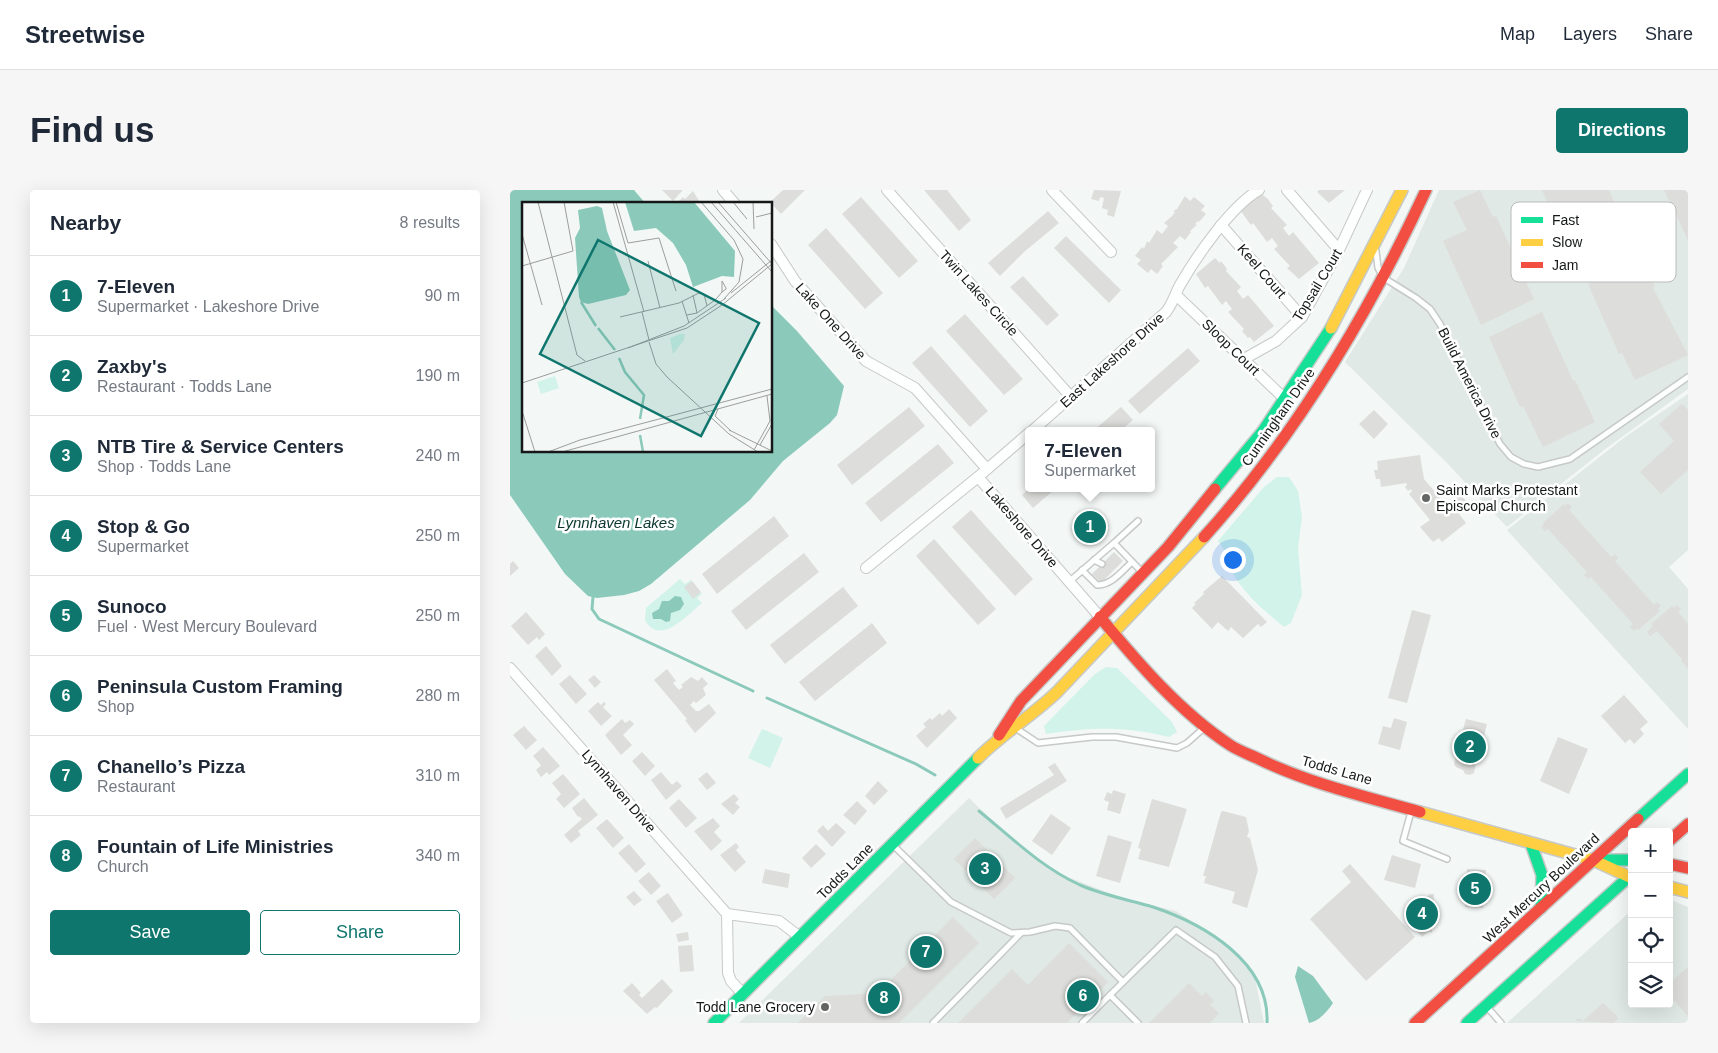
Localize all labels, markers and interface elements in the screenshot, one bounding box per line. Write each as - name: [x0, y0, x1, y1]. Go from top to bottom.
- text: Streetwise: [25, 21, 145, 48]
- text: Map: [1500, 24, 1535, 44]
- text: Layers: [1563, 24, 1617, 44]
- text: Share: [1645, 24, 1693, 44]
- button: Directions: [1556, 108, 1688, 153]
- text: Find us: [30, 110, 154, 149]
- inset map: [522, 202, 772, 452]
- legend: [1511, 202, 1676, 282]
- text: Nearby: [50, 211, 121, 234]
- text: Fast: [1552, 212, 1579, 228]
- text: 8 results: [400, 214, 460, 231]
- text: Slow: [1552, 234, 1583, 250]
- street label: Keel Court: [1234, 241, 1290, 301]
- street label: Topsail Court: [1289, 246, 1345, 324]
- street label: Twin Lakes Circle: [936, 247, 1022, 339]
- text: Jam: [1552, 257, 1578, 273]
- text: 7-Eleven: [97, 276, 175, 297]
- street label: Lake One Drive: [793, 279, 870, 363]
- text: 1: [62, 287, 70, 304]
- text: 90 m: [424, 287, 460, 304]
- text: Supermarket · Lakeshore Drive: [97, 298, 319, 315]
- street label: East Lakeshore Drive: [1057, 309, 1167, 411]
- street label: Sloop Court: [1199, 316, 1263, 379]
- street label: Build America Drive: [1435, 325, 1505, 441]
- text: Zaxby's: [97, 356, 167, 377]
- street label: Cunningham Drive: [1238, 365, 1318, 469]
- text: 2: [62, 367, 70, 384]
- text: 190 m: [416, 367, 460, 384]
- text: Restaurant · Todds Lane: [97, 378, 272, 395]
- popup: [1025, 427, 1155, 492]
- text: NTB Tire & Service Centers: [97, 436, 344, 457]
- text: 7-Eleven: [1044, 440, 1122, 461]
- text: 3: [62, 447, 70, 464]
- text: 240 m: [416, 447, 460, 464]
- text: Shop · Todds Lane: [97, 458, 231, 475]
- text: Supermarket: [1044, 462, 1136, 479]
- place label: Saint Marks Protestant Episcopal Church: [1436, 482, 1578, 514]
- street label: Lakeshore Drive: [983, 483, 1062, 571]
- marker: Saint Marks Protestant Episcopal Church: [1420, 492, 1432, 504]
- pin: 1: [1074, 508, 1106, 546]
- water label: Lynnhaven Lakes: [557, 514, 675, 531]
- text: Stop & Go: [97, 516, 190, 537]
- text: 4: [62, 527, 70, 544]
- text: 250 m: [416, 527, 460, 544]
- text: Supermarket: [97, 538, 189, 555]
- your location: [1220, 547, 1246, 573]
- text: Sunoco: [97, 596, 167, 617]
- text: 5: [62, 607, 70, 624]
- text: 250 m: [416, 607, 460, 624]
- text: Fuel · West Mercury Boulevard: [97, 618, 317, 635]
- text: Peninsula Custom Framing: [97, 676, 343, 697]
- text: 6: [62, 687, 70, 704]
- text: 280 m: [416, 687, 460, 704]
- text: Shop: [97, 698, 134, 715]
- pin: 2: [1454, 728, 1486, 766]
- street label: Lynnhaven Drive: [579, 746, 659, 836]
- street label: Todds Lane: [1300, 752, 1374, 788]
- text: Chanello’s Pizza: [97, 756, 245, 777]
- text: 7: [62, 767, 70, 784]
- text: 310 m: [416, 767, 460, 784]
- text: Restaurant: [97, 778, 175, 795]
- map controls: [1628, 828, 1673, 1008]
- button: +: [1628, 828, 1673, 873]
- street label: West Mercury Boulevard: [1480, 830, 1602, 946]
- text: Fountain of Life Ministries: [97, 836, 333, 857]
- street label: Todds Lane: [814, 840, 876, 902]
- text: 8: [62, 847, 70, 864]
- text: 340 m: [416, 847, 460, 864]
- pin: 3: [969, 850, 1001, 888]
- text: Church: [97, 858, 149, 875]
- pin: 5: [1459, 870, 1491, 908]
- button: −: [1628, 873, 1673, 918]
- pin: 4: [1406, 895, 1438, 933]
- button: Save: [50, 910, 250, 955]
- button: Share: [260, 910, 460, 955]
- button: locate: [1628, 918, 1673, 963]
- pin: 7: [910, 933, 942, 971]
- button: layers: [1628, 963, 1673, 1008]
- pin: 6: [1067, 977, 1099, 1015]
- pin: 8: [868, 979, 900, 1017]
- place label: Todd Lane Grocery: [696, 999, 815, 1015]
- marker: Todd Lane Grocery: [819, 1001, 831, 1013]

